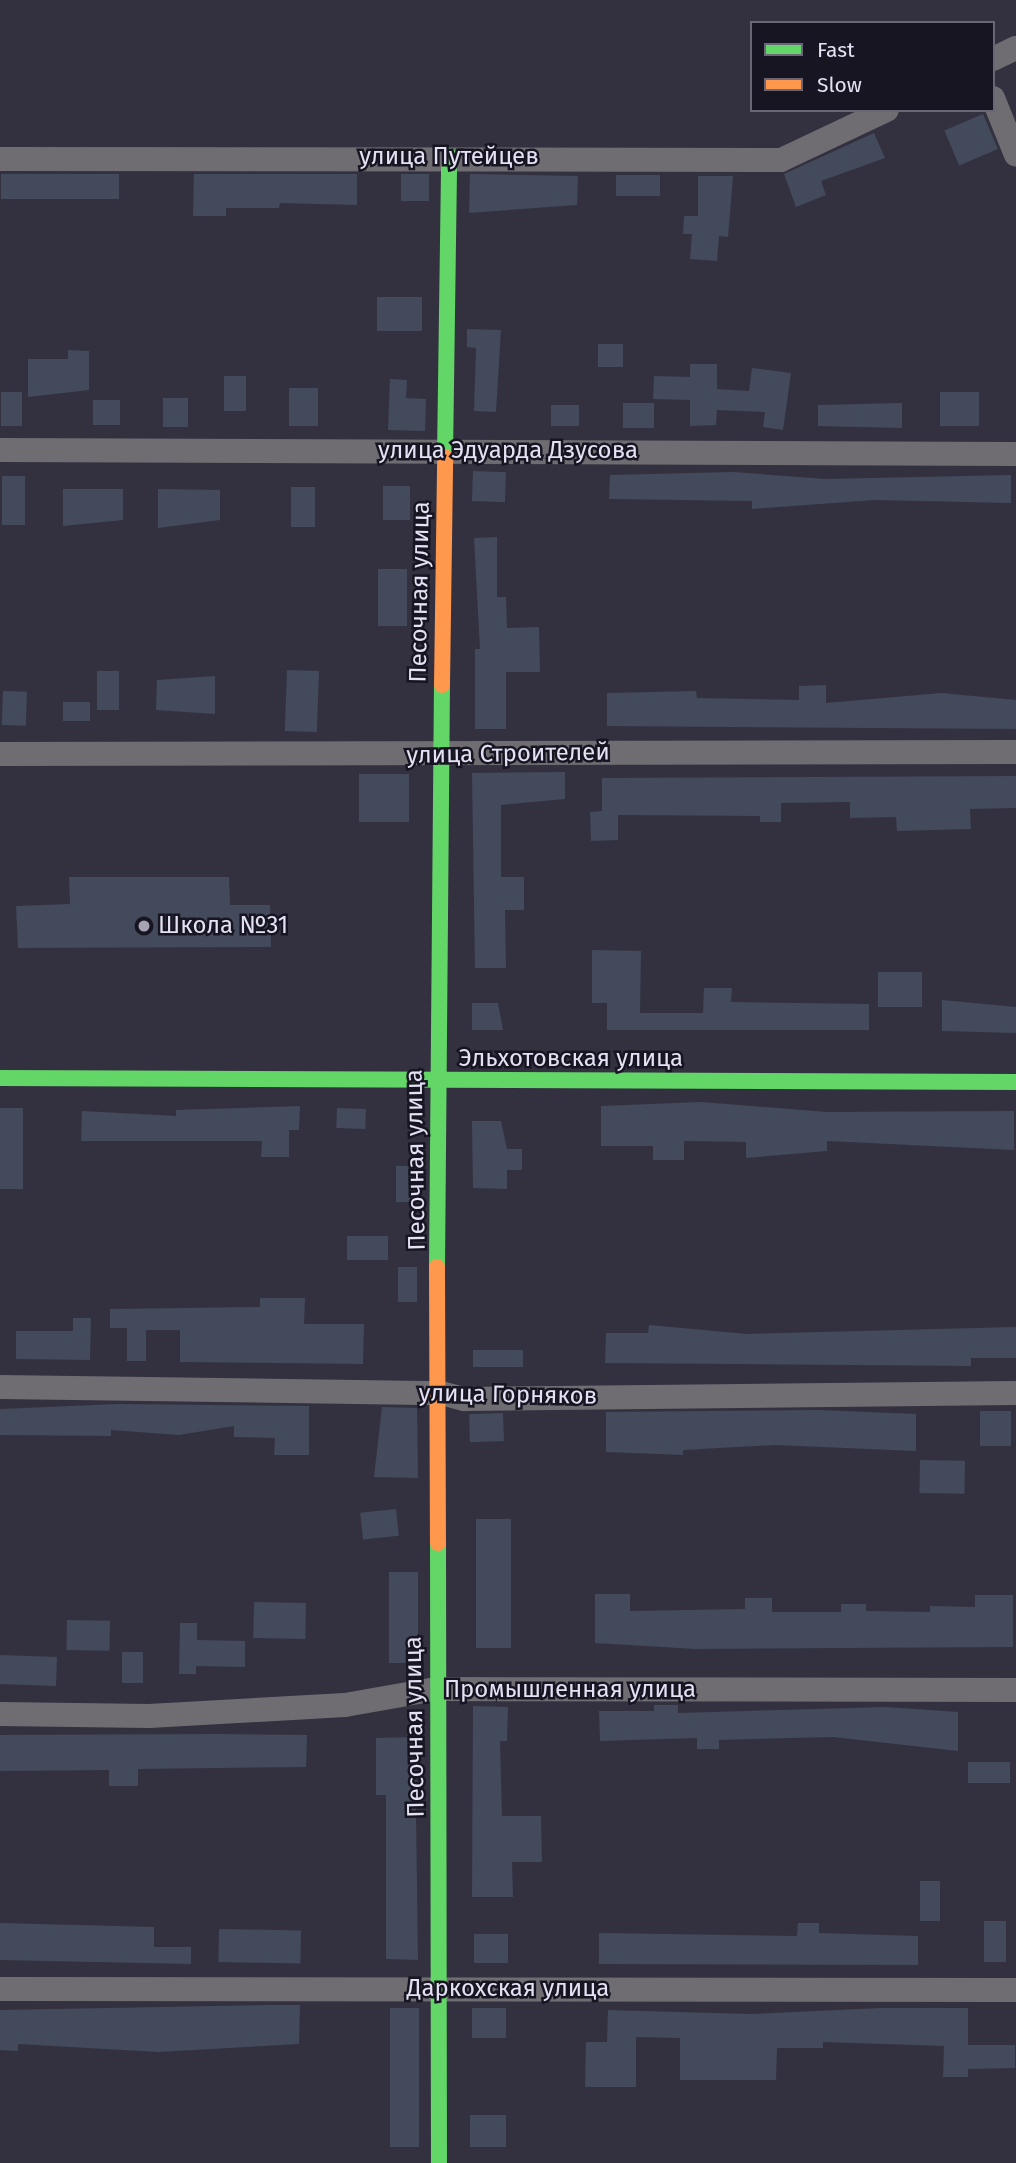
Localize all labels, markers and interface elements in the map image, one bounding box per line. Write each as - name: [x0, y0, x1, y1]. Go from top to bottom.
- legend: [750, 21, 995, 112]
- text: Fast: [817, 37, 855, 63]
- text: Slow: [817, 72, 862, 98]
- street label: улица Путейцев: [359, 143, 539, 171]
- street label: улица Эдуарда Дзусова: [378, 437, 638, 465]
- street label: Песочная улица: [404, 501, 436, 683]
- street label: улица Строителей: [406, 738, 610, 770]
- place label: Школа №31: [158, 912, 288, 940]
- marker: Школа №31: [136, 918, 152, 934]
- street label: Эльхотовская улица: [459, 1045, 683, 1073]
- street label: Песочная улица: [400, 1069, 432, 1251]
- street label: улица Горняков: [418, 1379, 598, 1411]
- street label: Песочная улица: [399, 1636, 431, 1818]
- street label: Промышленная улица: [444, 1676, 696, 1704]
- street label: Даркохская улица: [407, 1975, 609, 2003]

